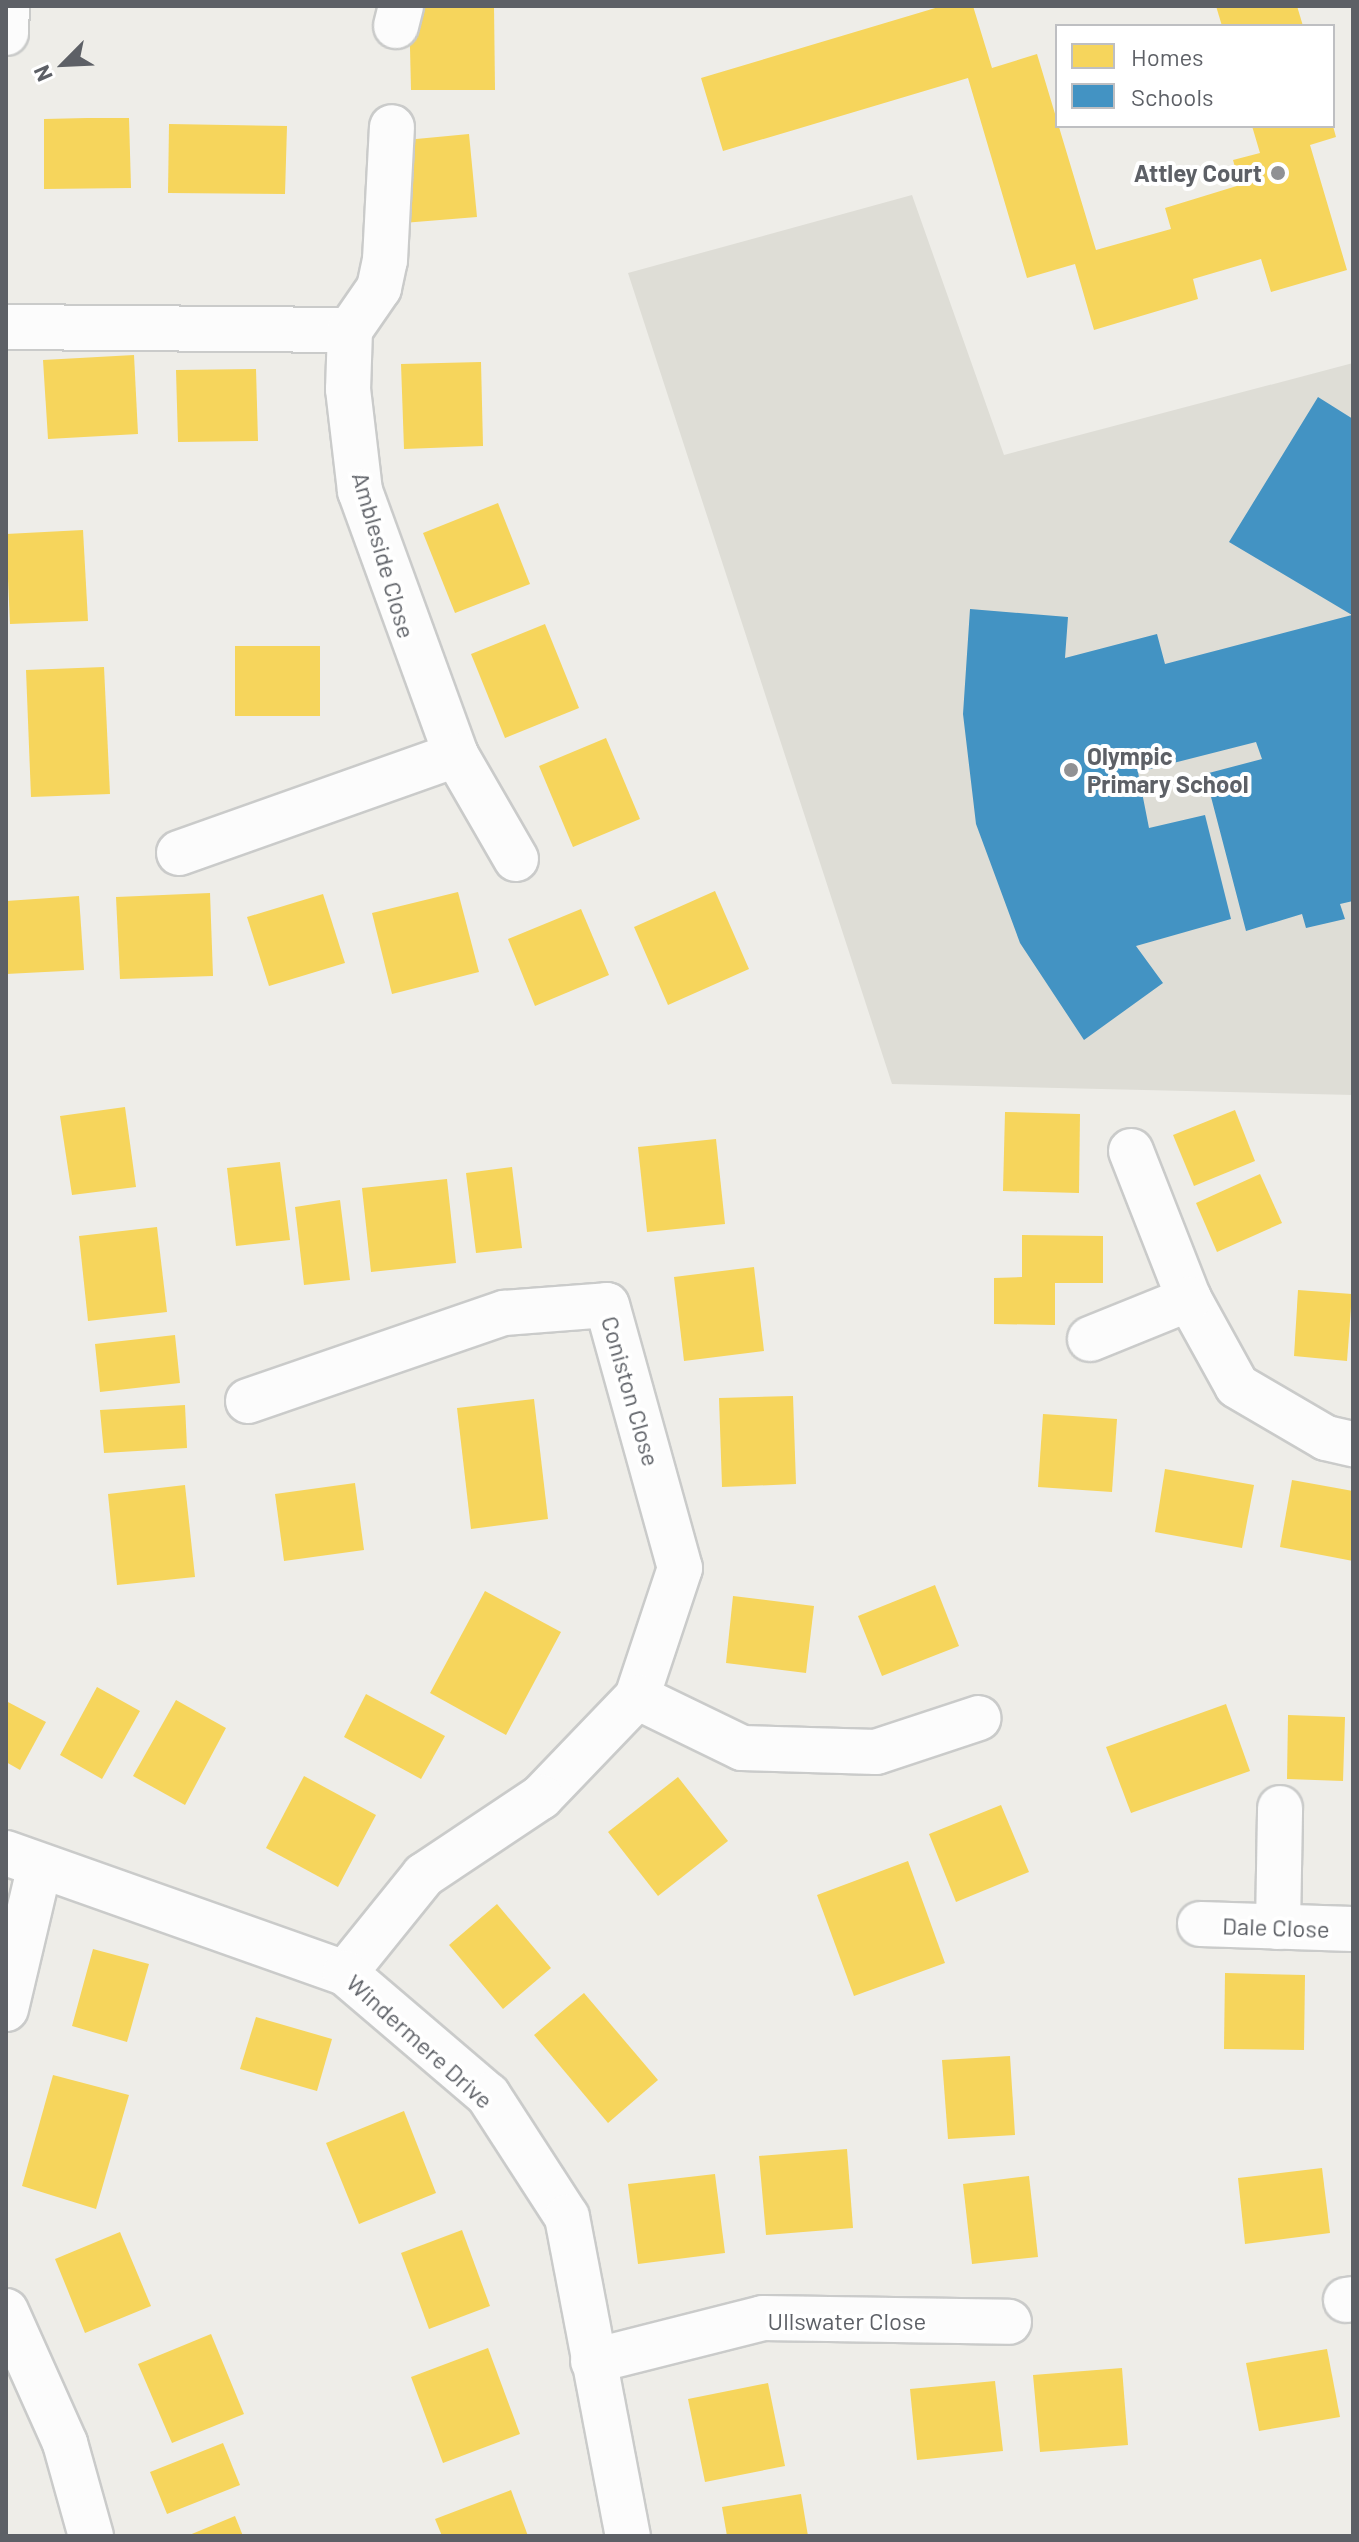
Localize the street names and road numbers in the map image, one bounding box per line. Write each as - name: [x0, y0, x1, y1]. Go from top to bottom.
- street label: Ambleside Close: [347, 469, 421, 641]
- street label: Coniston Close: [596, 1313, 666, 1469]
- street label: Dale Close: [1222, 1911, 1330, 1943]
- street label: Windermere Drive: [341, 1968, 499, 2114]
- street label: Ullswater Close: [768, 2307, 926, 2335]

